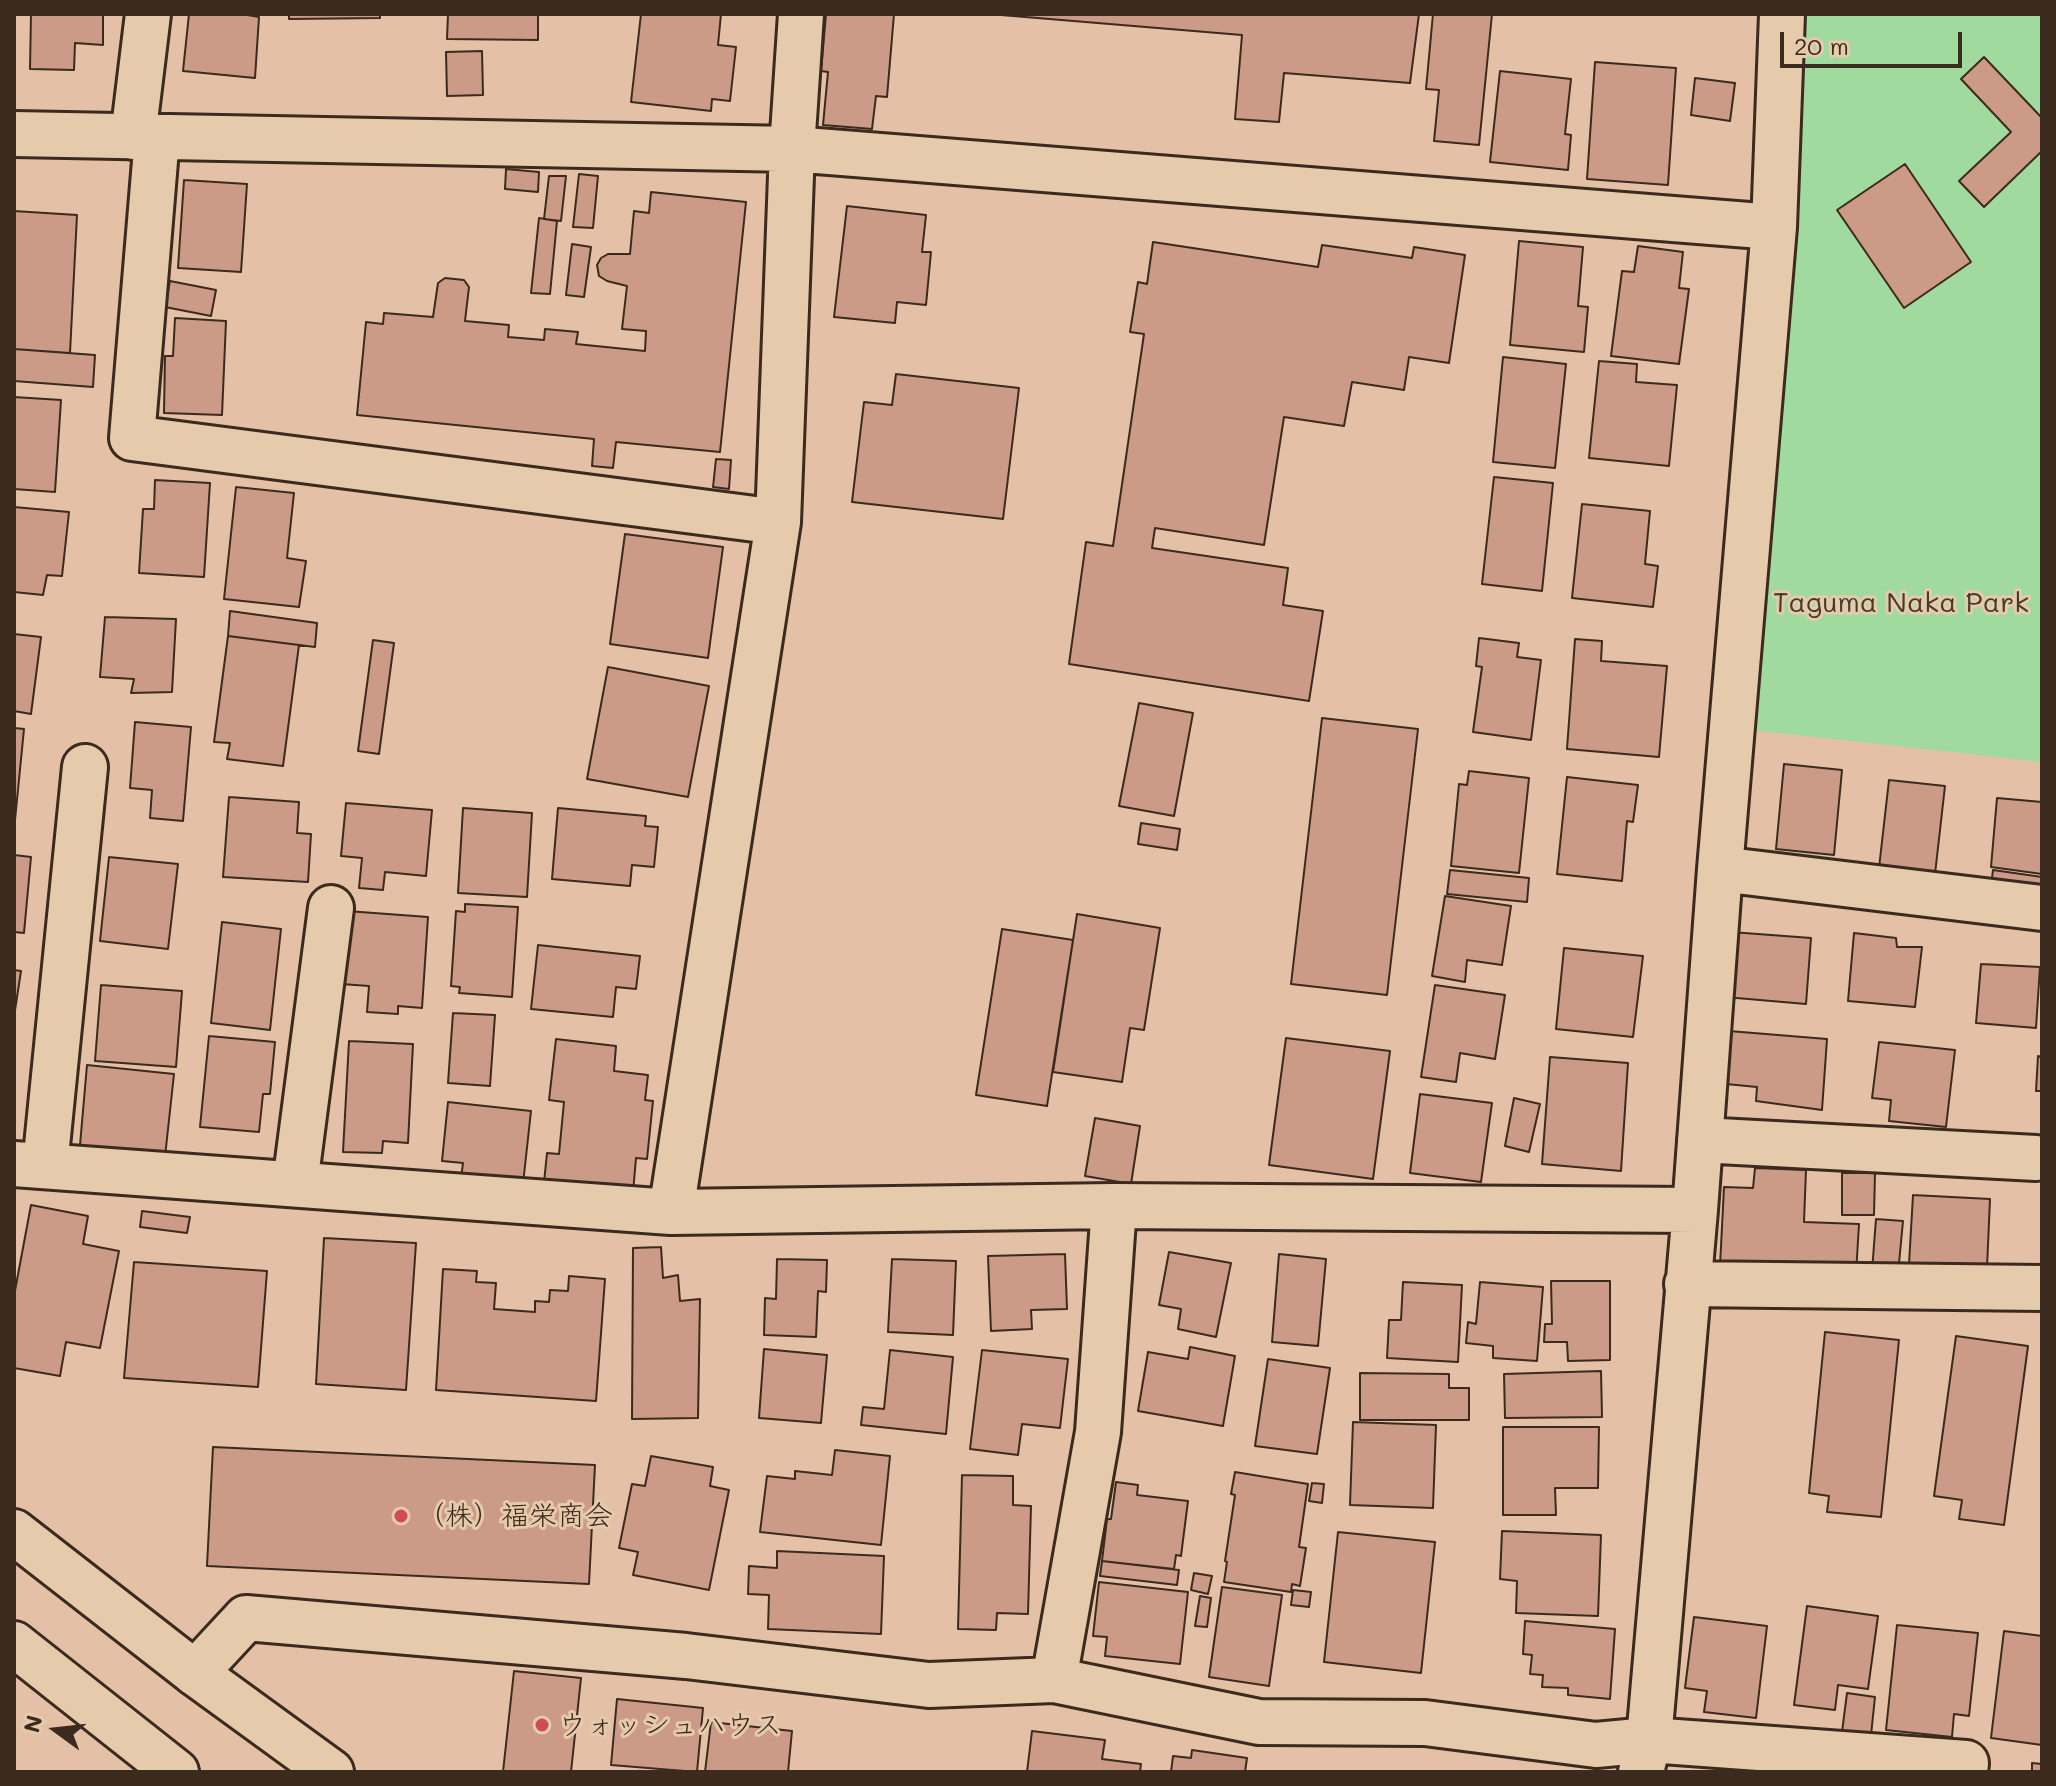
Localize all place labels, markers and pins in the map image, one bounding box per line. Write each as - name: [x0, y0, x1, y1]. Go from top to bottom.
- place label: （株）福栄商会: [417, 1499, 613, 1533]
- marker: （株）福栄商会: [392, 1507, 410, 1525]
- place label: ウォッシュハウス: [558, 1708, 782, 1742]
- marker: ウォッシュハウス: [533, 1716, 551, 1734]

